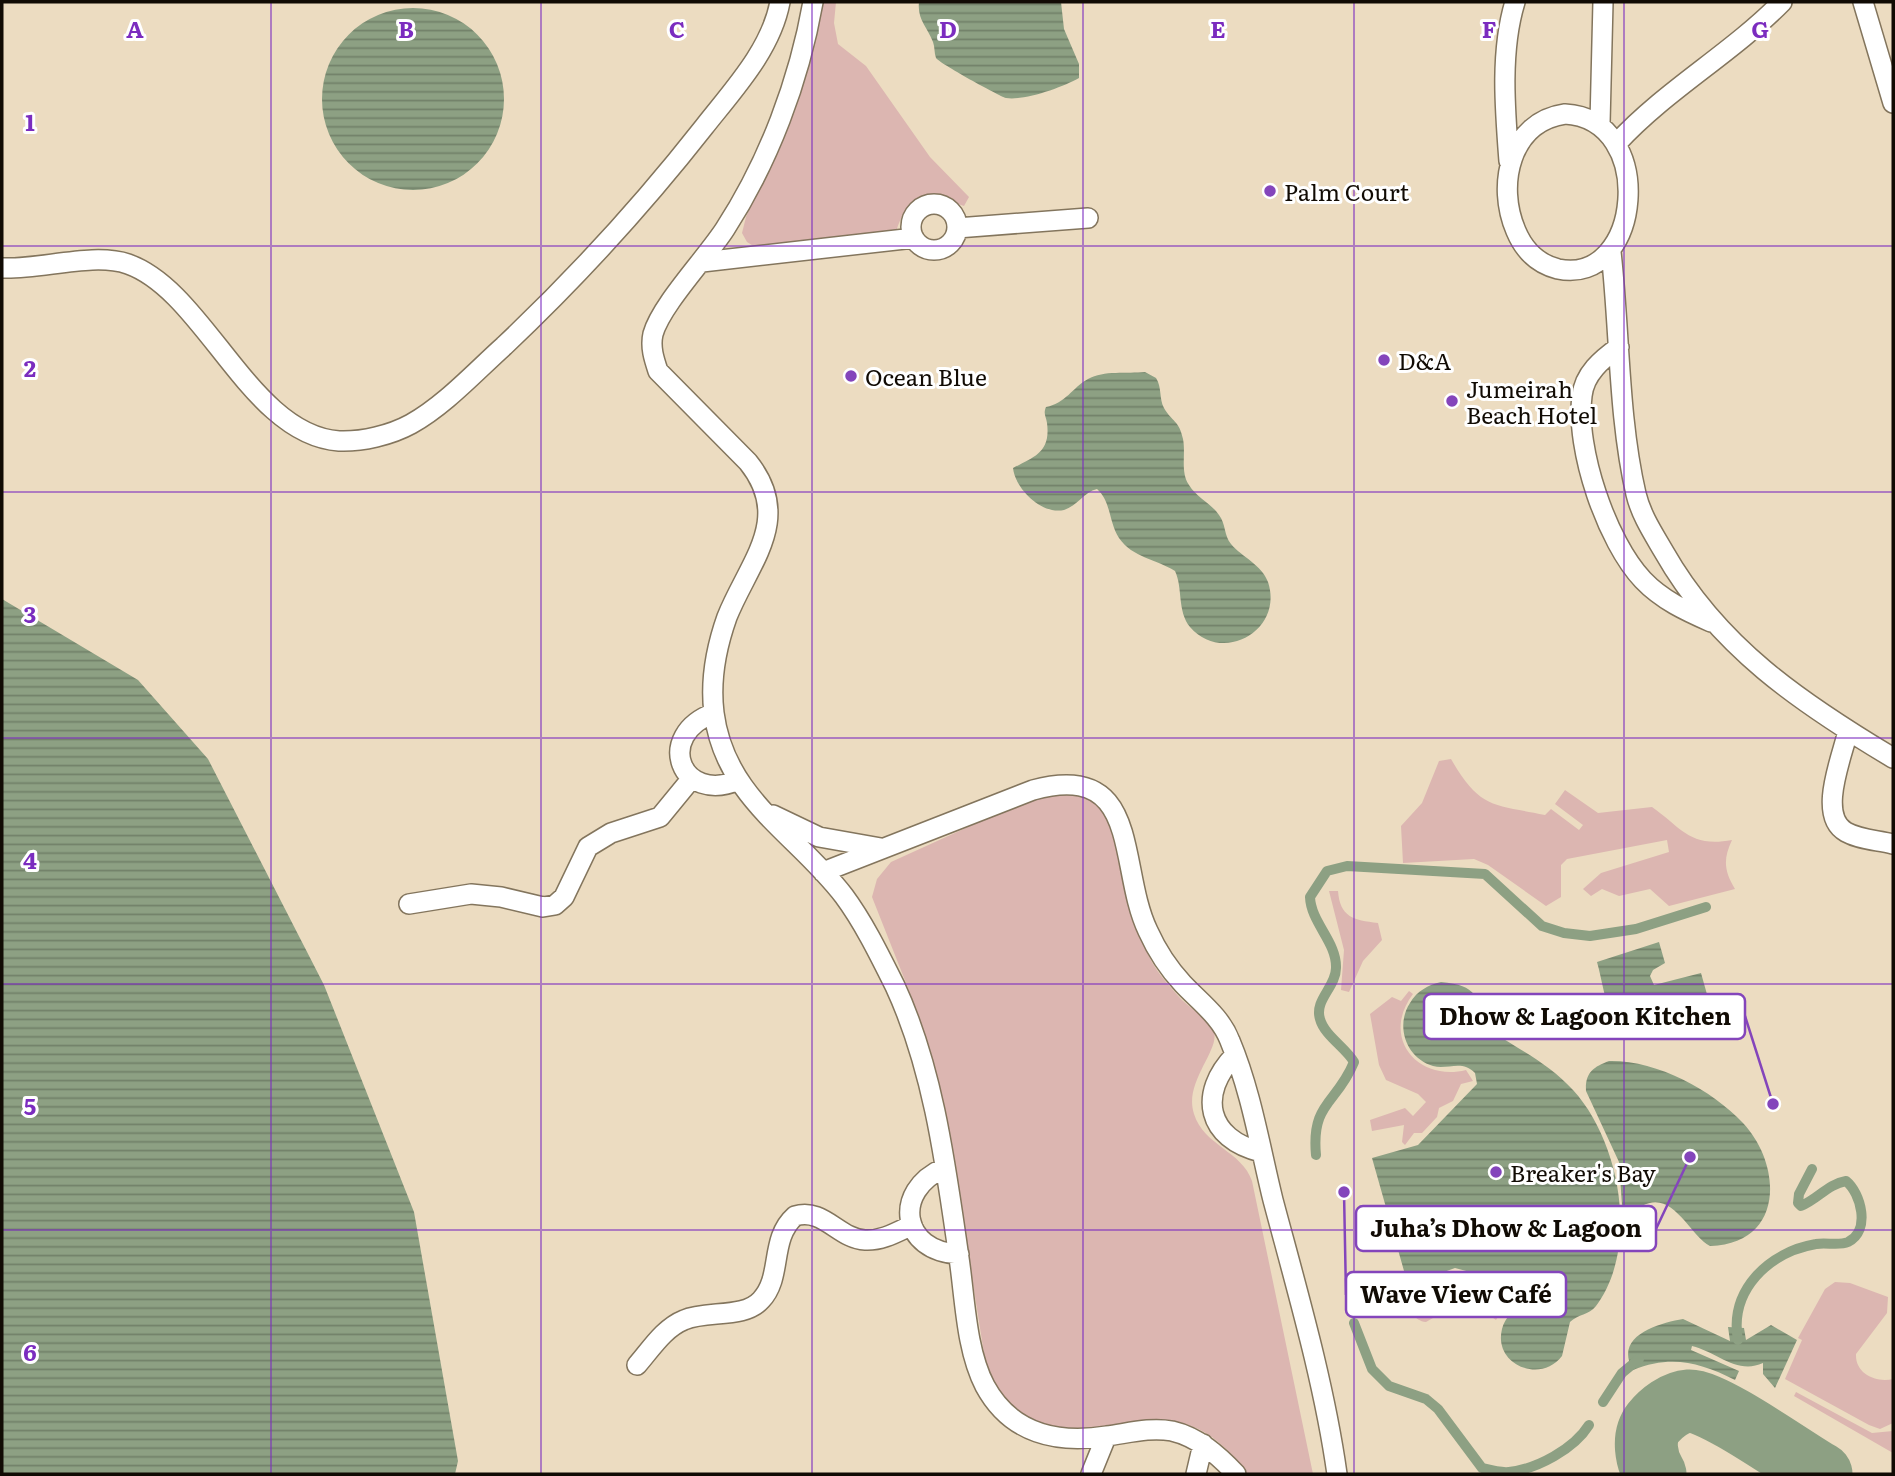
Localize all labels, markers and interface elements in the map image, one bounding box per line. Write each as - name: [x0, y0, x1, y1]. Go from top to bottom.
- text: A: [126, 11, 144, 45]
- text: B: [398, 11, 414, 45]
- text: C: [669, 11, 685, 45]
- text: D: [939, 11, 957, 45]
- text: E: [1210, 11, 1226, 45]
- text: F: [1482, 11, 1497, 45]
- text: G: [1751, 11, 1769, 45]
- text: 1: [25, 104, 35, 138]
- place label: Palm Court: [1284, 174, 1410, 208]
- marker: Palm Court: [1262, 183, 1278, 199]
- place label: D&A: [1398, 343, 1451, 377]
- text: 2: [24, 350, 36, 384]
- marker: D&A: [1376, 352, 1392, 368]
- place label: Ocean Blue: [865, 359, 987, 393]
- marker: Ocean Blue: [843, 368, 859, 384]
- place label: Jumeirah Beach Hotel: [1466, 371, 1597, 431]
- marker: Jumeirah Beach Hotel: [1444, 393, 1460, 409]
- text: 3: [24, 596, 36, 630]
- text: 4: [23, 842, 37, 876]
- callout: Dhow & Lagoon Kitchen: [1424, 994, 1745, 1039]
- text: Dhow & Lagoon Kitchen: [1439, 997, 1731, 1032]
- text: 5: [24, 1088, 36, 1122]
- place label: Breaker's Bay: [1510, 1155, 1657, 1189]
- marker: Breaker's Bay: [1488, 1164, 1504, 1180]
- callout: Juha’s Dhow & Lagoon: [1356, 1206, 1656, 1251]
- text: Juha’s Dhow & Lagoon: [1370, 1209, 1642, 1244]
- callout: Wave View Café: [1346, 1272, 1566, 1317]
- text: Wave View Café: [1360, 1275, 1552, 1310]
- text: 6: [23, 1334, 37, 1368]

